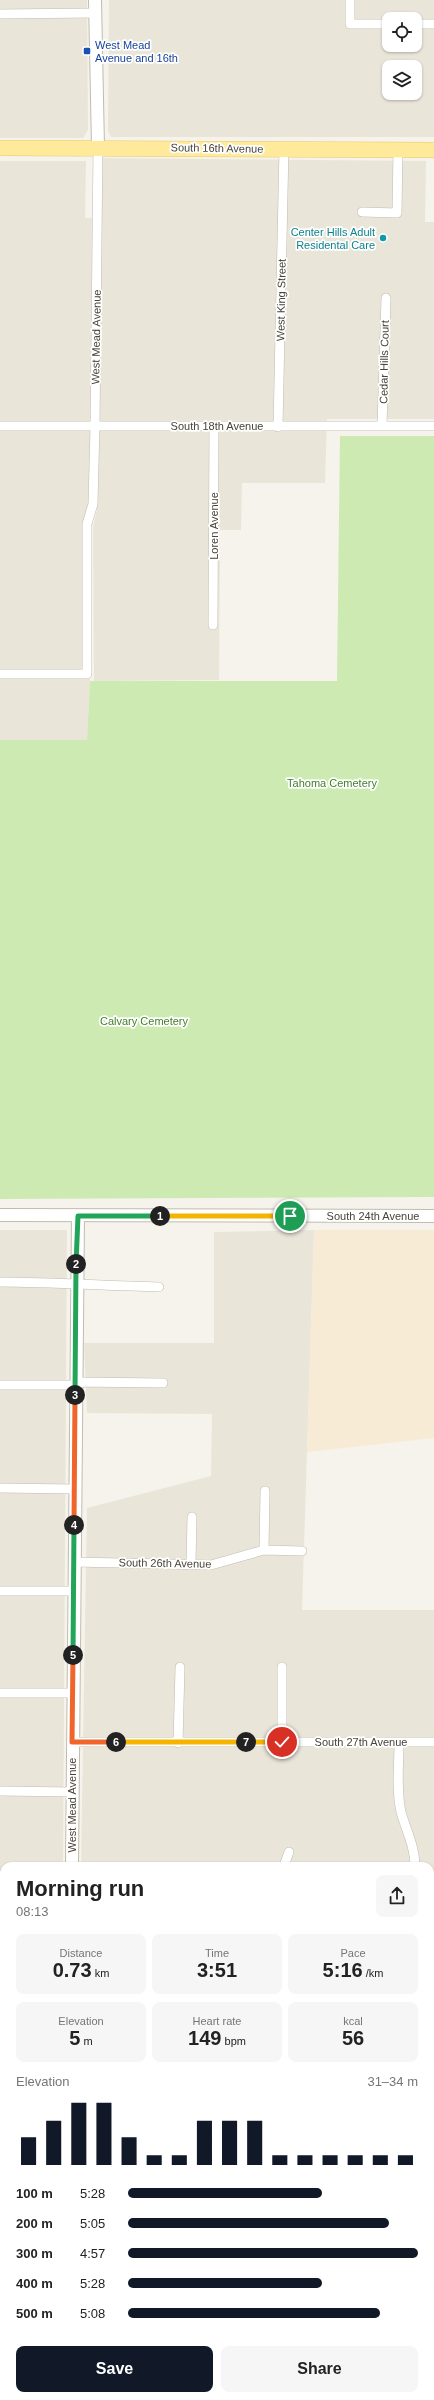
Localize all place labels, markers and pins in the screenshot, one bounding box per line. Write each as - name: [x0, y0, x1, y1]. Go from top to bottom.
- place label: West Mead Avenue and 16th: [95, 39, 178, 64]
- marker: West Mead Avenue and 16th: [82, 46, 92, 56]
- place label: Center Hills Adult Residental Care: [291, 226, 375, 251]
- marker: Center Hills Adult Residental Care: [378, 233, 388, 243]
- pin: [273, 1199, 307, 1233]
- pin: 1: [150, 1206, 170, 1226]
- pin: 2: [66, 1254, 86, 1274]
- pin: 3: [65, 1385, 85, 1405]
- pin: 4: [64, 1515, 84, 1535]
- pin: 5: [63, 1645, 83, 1665]
- pin: [265, 1725, 299, 1759]
- pin: 6: [106, 1732, 126, 1752]
- pin: 7: [236, 1732, 256, 1752]

